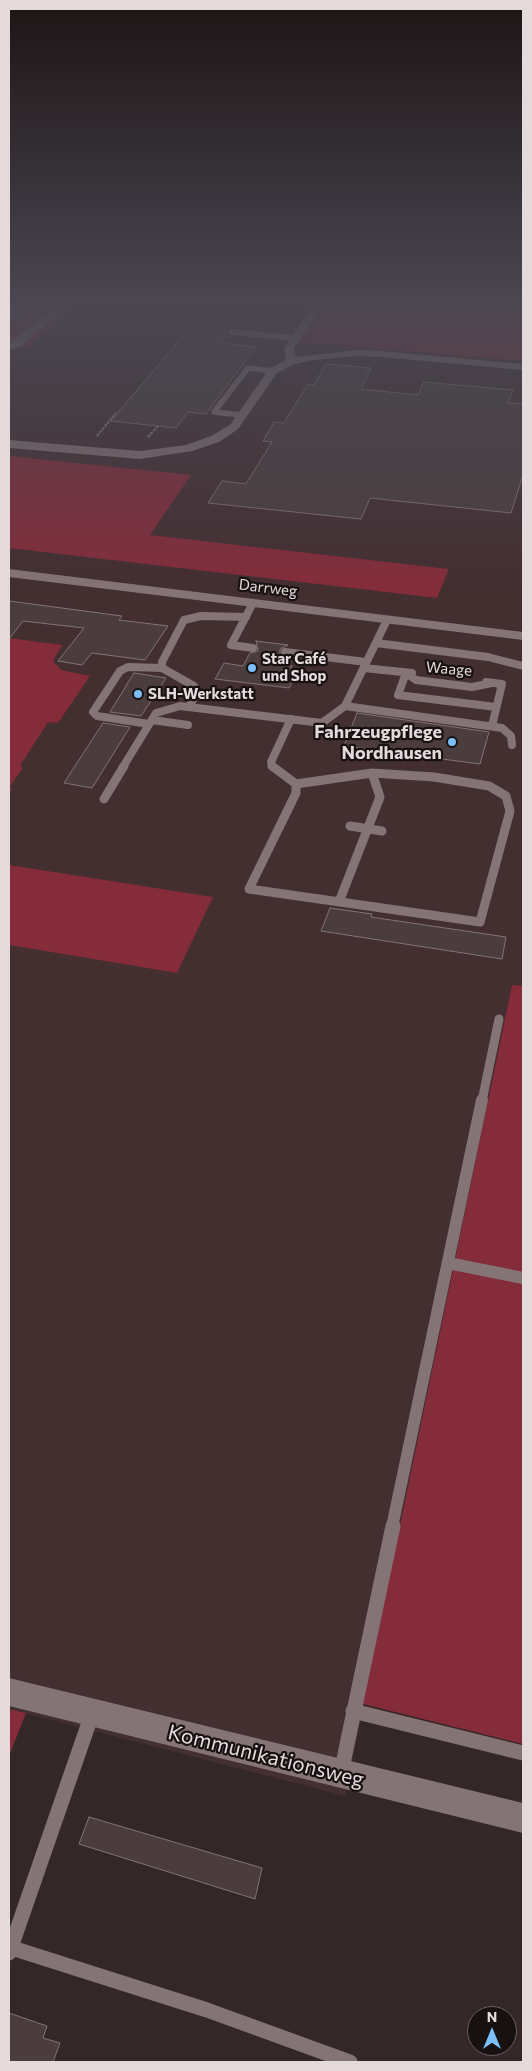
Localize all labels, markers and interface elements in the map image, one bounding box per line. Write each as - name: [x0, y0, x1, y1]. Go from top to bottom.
- street label: Darrweg: [238, 575, 298, 601]
- place label: Star Café und Shop: [262, 650, 326, 685]
- street label: Waage: [425, 658, 473, 680]
- marker: Star Café und Shop: [246, 662, 258, 674]
- place label: SLH-Werkstatt: [148, 685, 254, 703]
- marker: SLH-Werkstatt: [132, 688, 144, 700]
- place label: Fahrzeugpflege Nordhausen: [314, 721, 442, 764]
- marker: Fahrzeugpflege Nordhausen: [446, 736, 458, 748]
- street label: Kommunikationsweg: [165, 1719, 367, 1793]
- north arrow: [467, 2006, 517, 2056]
- text: N: [487, 2008, 497, 2025]

